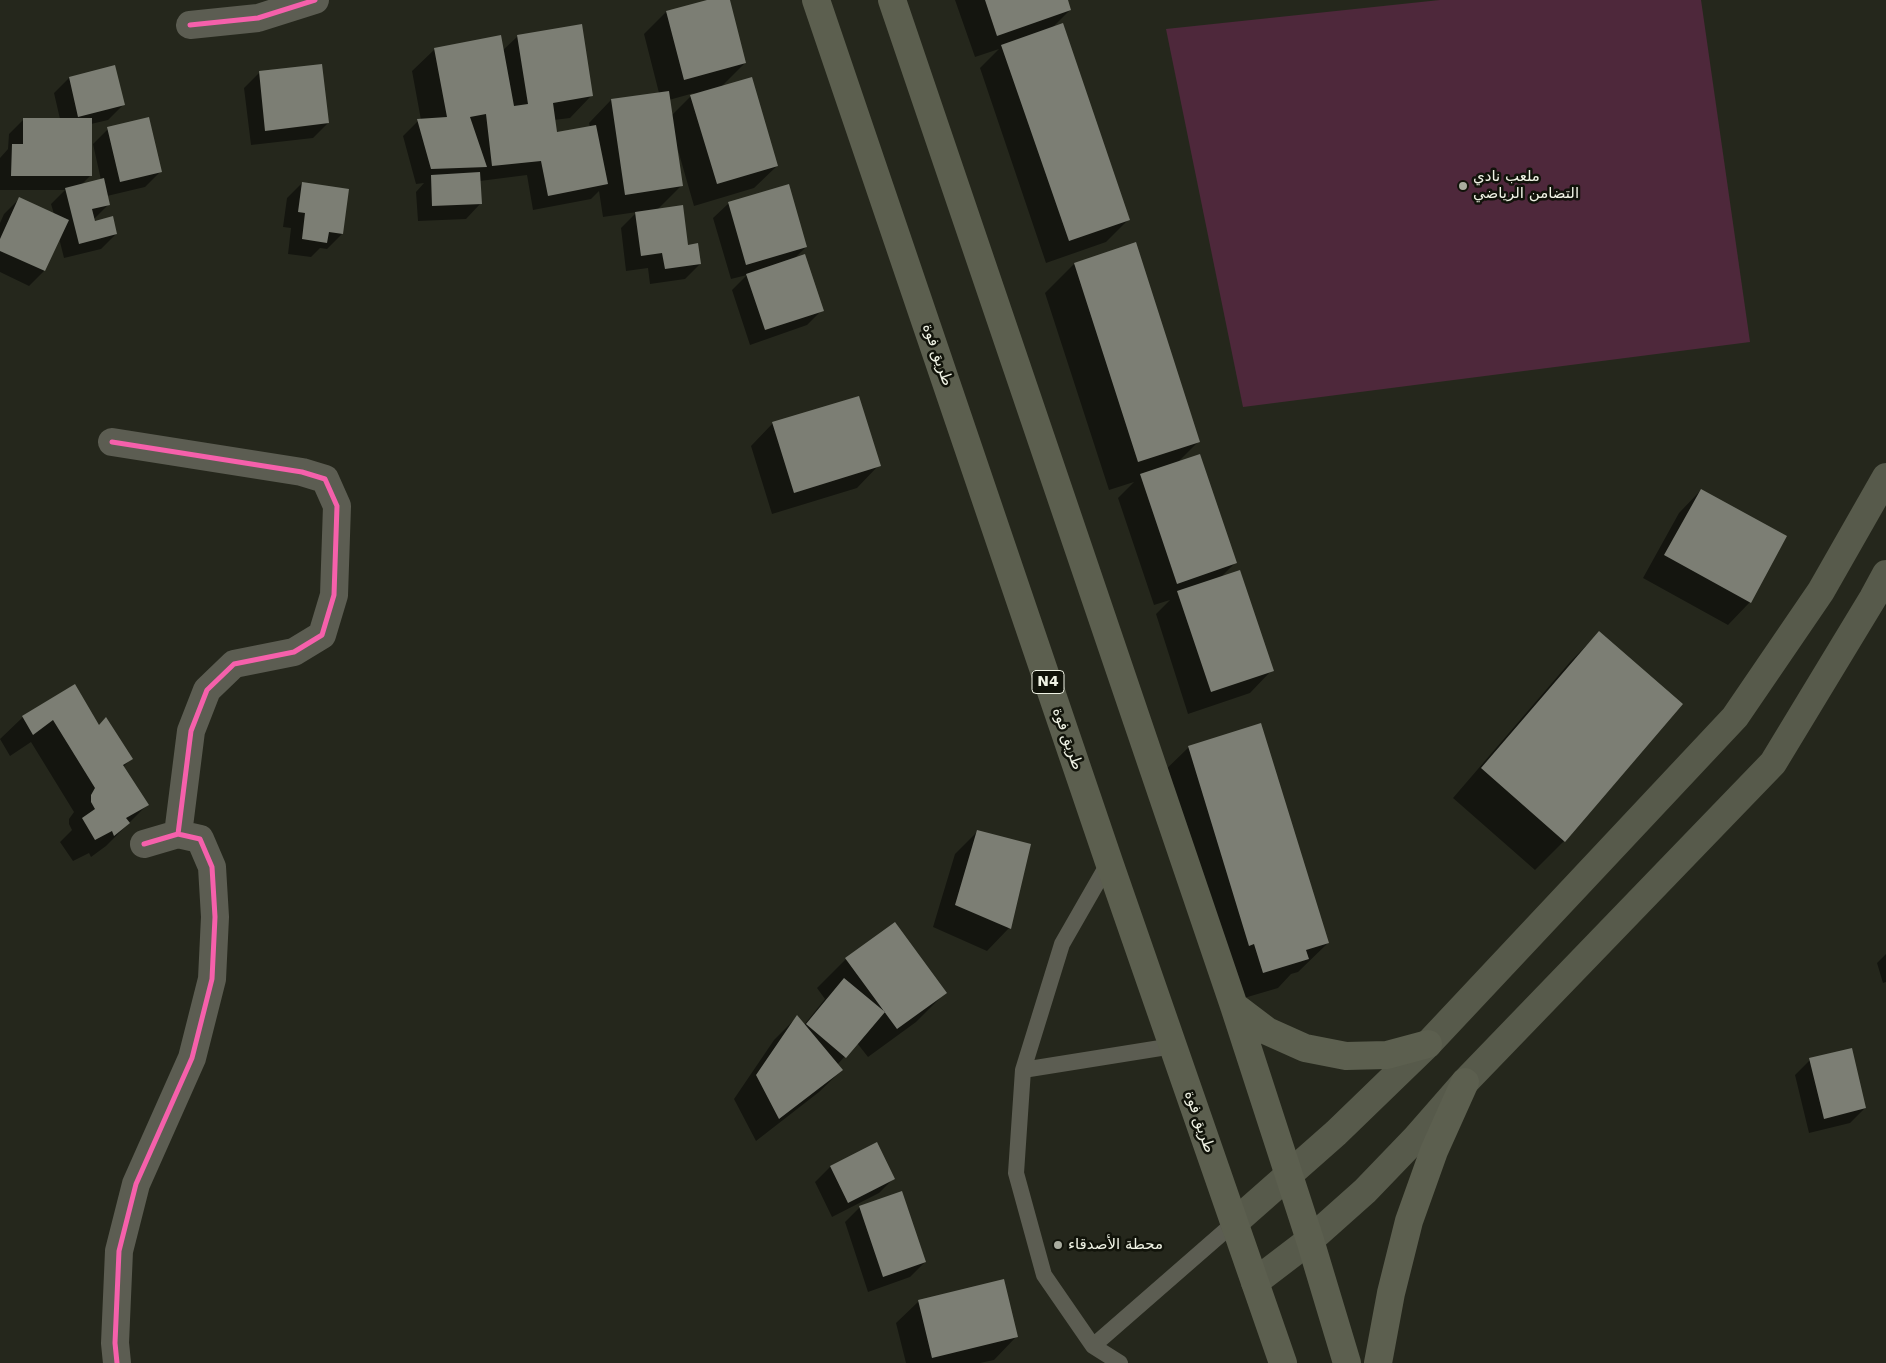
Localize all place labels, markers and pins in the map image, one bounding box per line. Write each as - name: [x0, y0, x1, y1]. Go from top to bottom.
- place label: ملعب نادي التضامن الرياضي: [1473, 168, 1579, 203]
- marker: ملعب نادي التضامن الرياضي: [1457, 180, 1469, 192]
- place label: محطة الأصدقاء: [1068, 1236, 1163, 1254]
- marker: محطة الأصدقاء: [1052, 1239, 1064, 1251]

